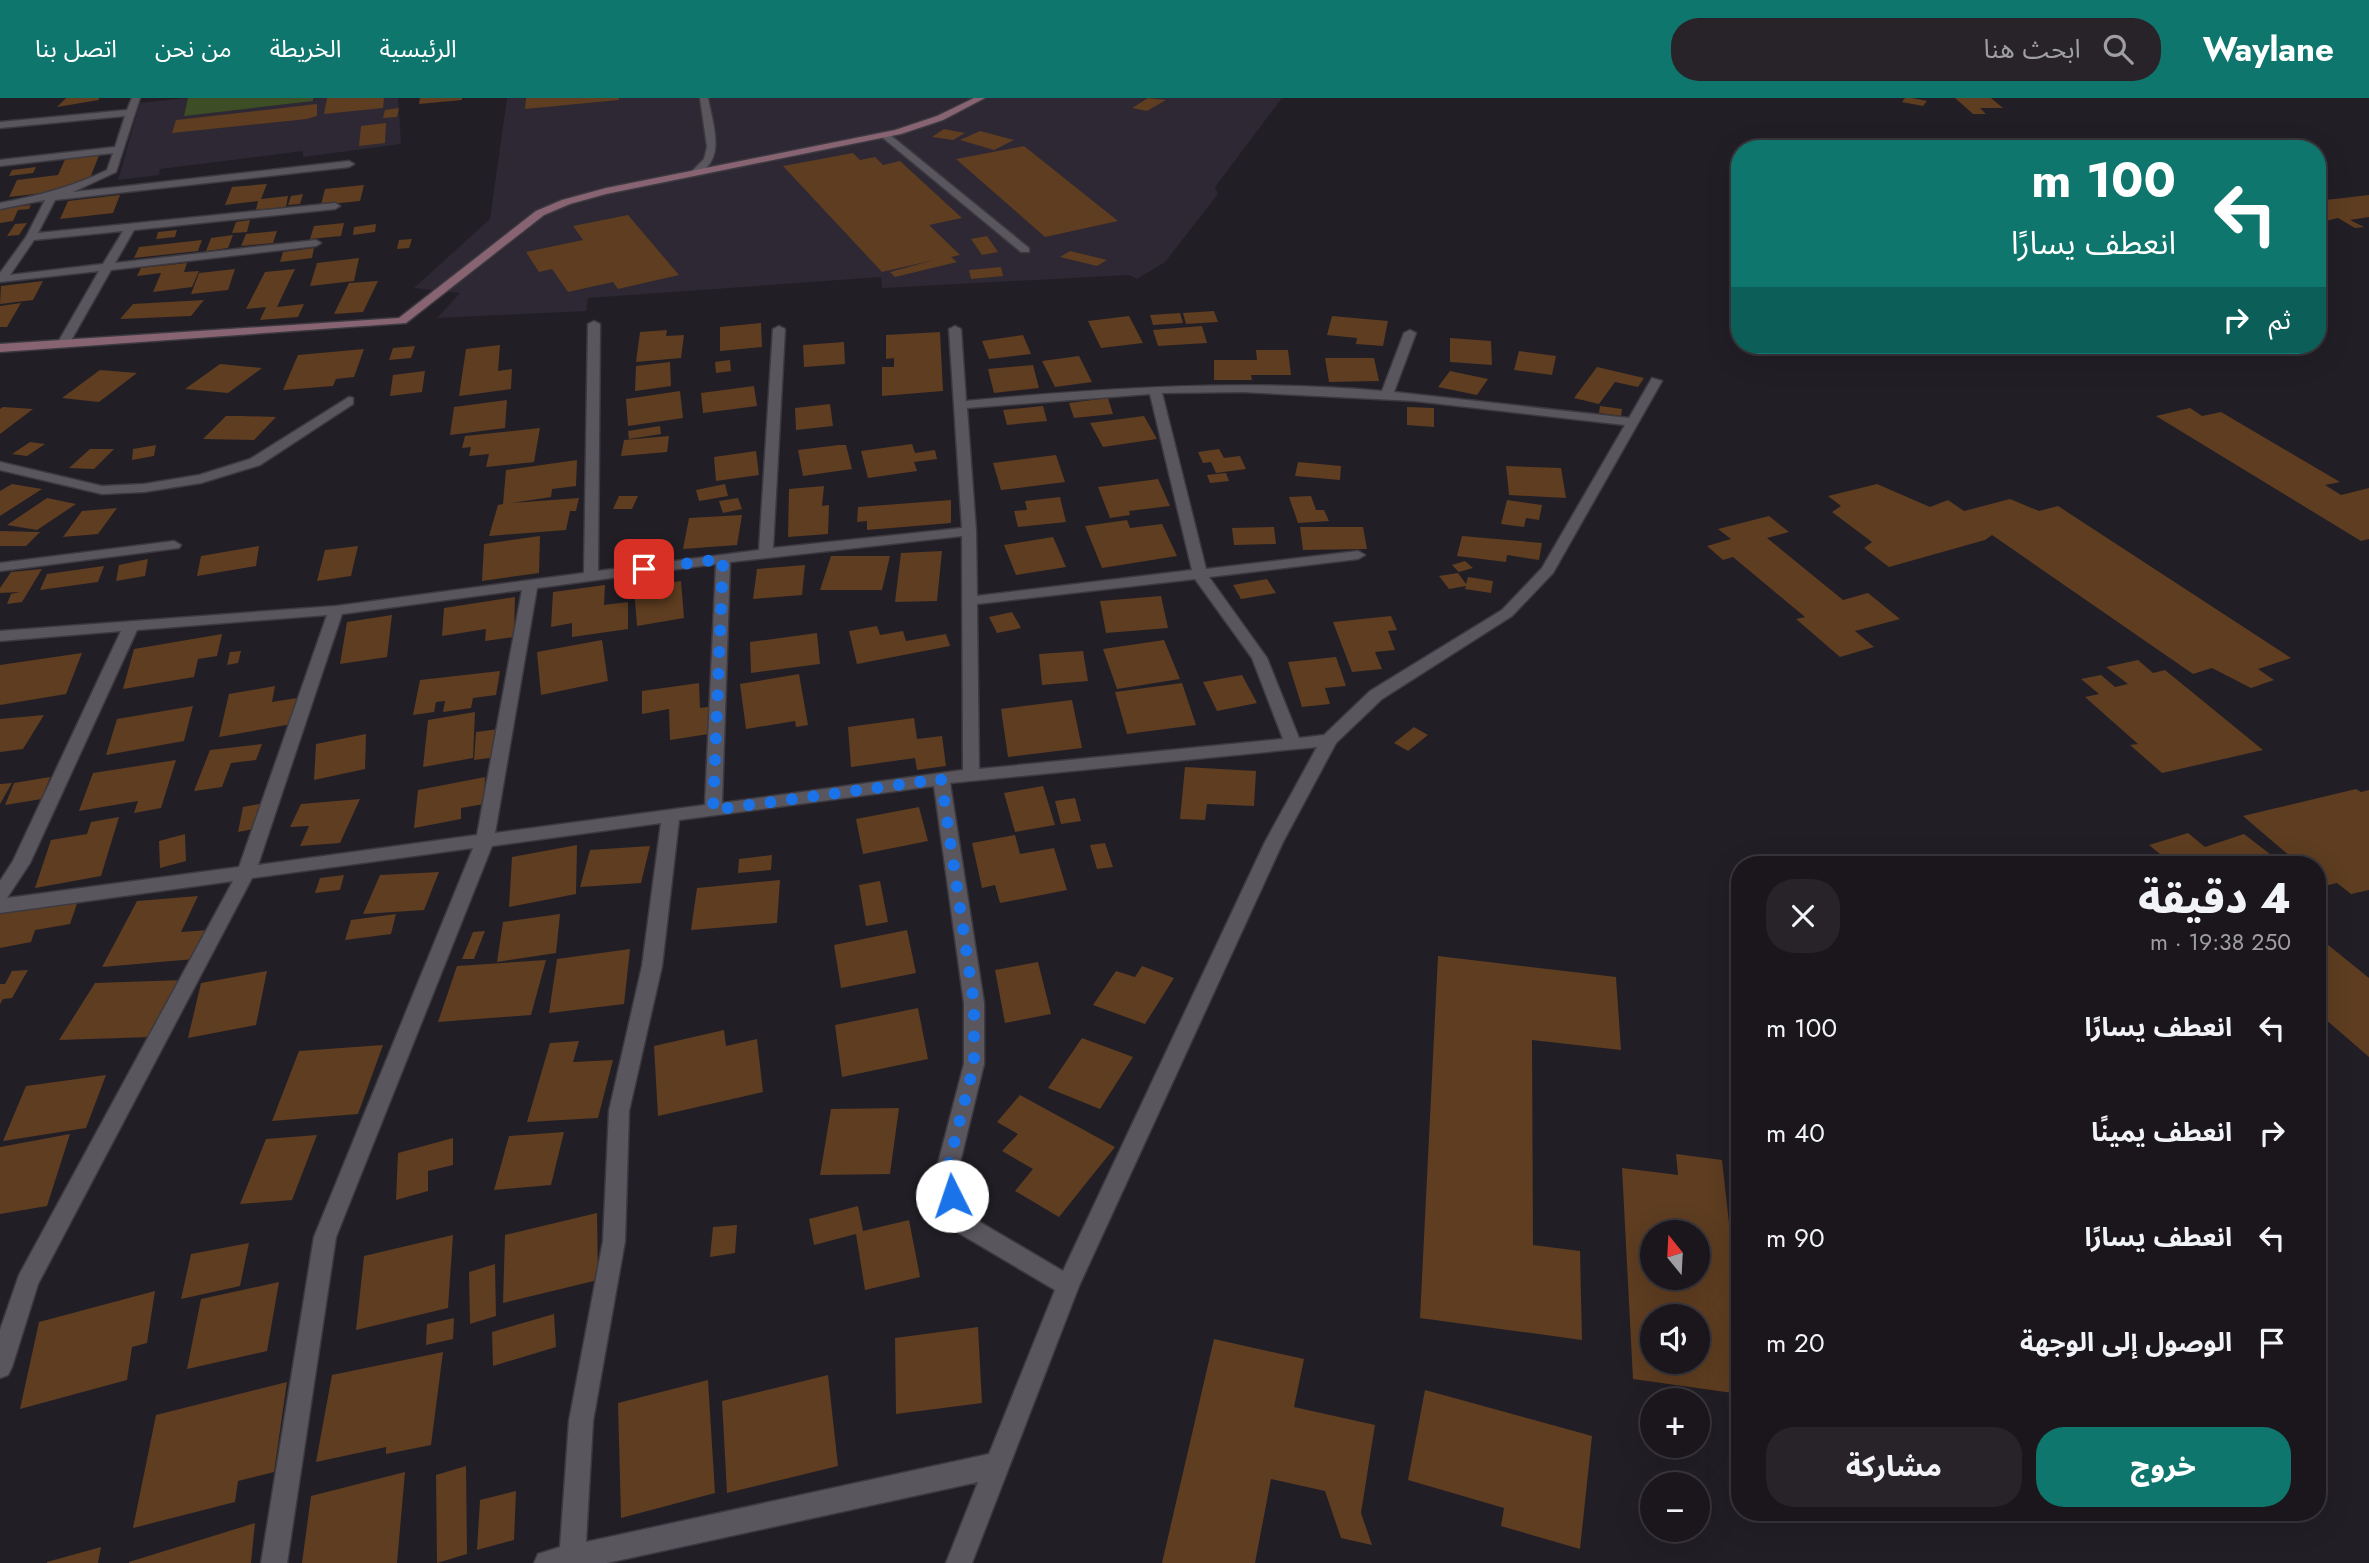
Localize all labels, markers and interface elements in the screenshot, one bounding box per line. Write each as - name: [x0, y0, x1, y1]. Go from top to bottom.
- search box: [1671, 18, 2161, 81]
- text: Waylane: [2203, 26, 2334, 73]
- text: ابحث هنا: [1983, 30, 2081, 68]
- icon: search: [2099, 30, 2137, 68]
- text: اتصل بنا: [35, 31, 117, 66]
- text: من نحن: [155, 31, 232, 66]
- text: الخريطة: [270, 31, 342, 66]
- text: الرئيسية: [380, 31, 457, 66]
- text: 100 m: [2031, 145, 2176, 215]
- icon: left: [2200, 168, 2291, 259]
- text: انعطف يسارًا: [2011, 220, 2176, 266]
- icon: right: [2217, 301, 2255, 339]
- text: ثم: [2269, 301, 2291, 339]
- pin: [614, 539, 674, 599]
- icon: arrive: [625, 550, 663, 588]
- text: 4 دقيقة: [2138, 868, 2291, 929]
- button: close: [1766, 879, 1840, 953]
- text: 250 m · 19:38: [2150, 925, 2291, 959]
- text: انعطف يسارًا: [2085, 1008, 2232, 1046]
- text: 100 m: [1766, 1009, 1837, 1047]
- icon: left: [2253, 1009, 2291, 1047]
- text: انعطف يمينًا: [2091, 1113, 2232, 1151]
- text: 40 m: [1766, 1114, 1825, 1152]
- icon: right: [2253, 1114, 2291, 1152]
- position arrow: [915, 1159, 989, 1233]
- text: انعطف يسارًا: [2085, 1218, 2232, 1256]
- text: 90 m: [1766, 1219, 1825, 1257]
- icon: left: [2253, 1219, 2291, 1257]
- north arrow: [1640, 1220, 1710, 1290]
- map controls: [1640, 1220, 1710, 1542]
- button: sound: [1640, 1304, 1710, 1374]
- text: الوصول إلى الوجهة: [2020, 1323, 2232, 1361]
- text: 20 m: [1766, 1324, 1825, 1362]
- icon: arrive: [2253, 1324, 2291, 1362]
- button: +: [1640, 1388, 1710, 1458]
- button: مشاركة: [1766, 1427, 2022, 1507]
- button: خروج: [2036, 1427, 2291, 1507]
- button: −: [1640, 1472, 1710, 1542]

